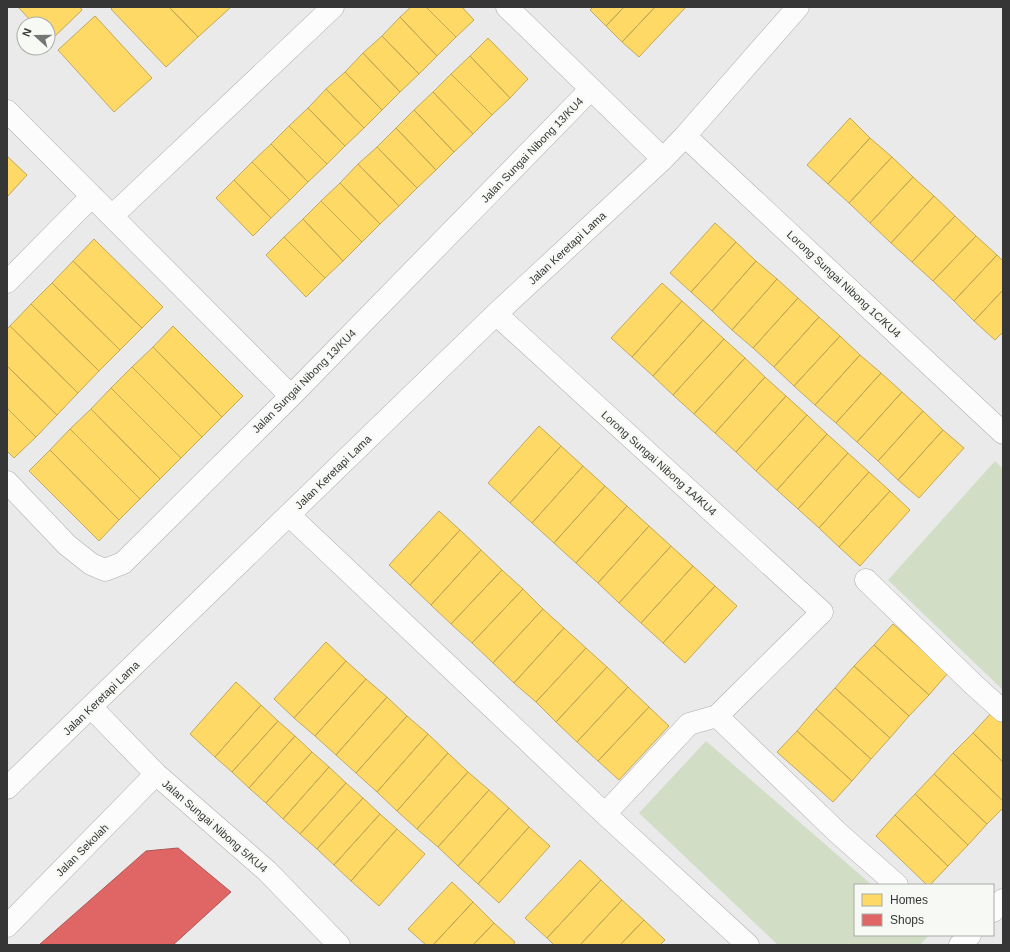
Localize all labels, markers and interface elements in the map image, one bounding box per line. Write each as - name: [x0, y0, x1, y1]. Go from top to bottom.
- north arrow: [16, 16, 56, 56]
- text: N: [20, 27, 34, 38]
- street label: Jalan Sungai Nibong 13/KU4: [479, 95, 585, 205]
- street label: Jalan Keretapi Lama: [526, 209, 609, 287]
- street label: Lorong Sungai Nibong 1C/KU4: [785, 228, 903, 340]
- street label: Jalan Sungai Nibong 13/KU4: [250, 327, 358, 435]
- street label: Lorong Sungai Nibong 1A/KU4: [599, 408, 719, 518]
- street label: Jalan Keretapi Lama: [293, 432, 374, 511]
- street label: Jalan Keretapi Lama: [61, 658, 142, 737]
- street label: Jalan Sungai Nibong 5/KU4: [160, 777, 270, 875]
- street label: Jalan Sekolah: [53, 821, 111, 879]
- legend: [854, 884, 994, 936]
- text: Homes: [890, 893, 928, 907]
- text: Shops: [890, 913, 924, 927]

